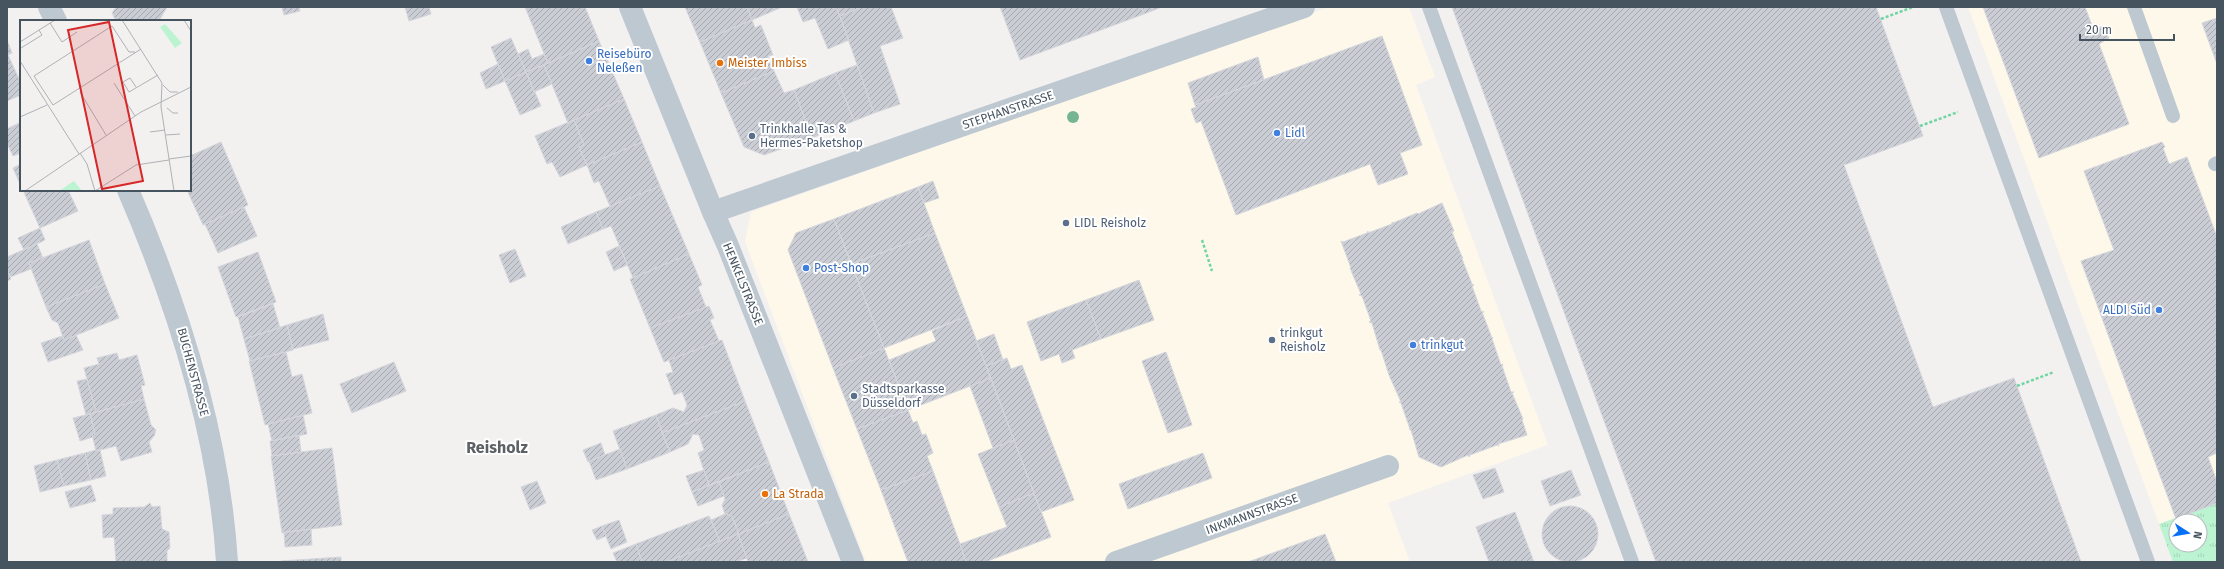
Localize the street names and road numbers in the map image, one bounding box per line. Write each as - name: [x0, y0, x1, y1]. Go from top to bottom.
- street label: STEPHANSTRASSE: [961, 88, 1055, 132]
- street label: HENKELSTRASSE: [720, 241, 766, 327]
- street label: BUCHENSTRASSE: [174, 326, 212, 418]
- street label: INKMANNSTRASSE: [1204, 491, 1300, 537]

